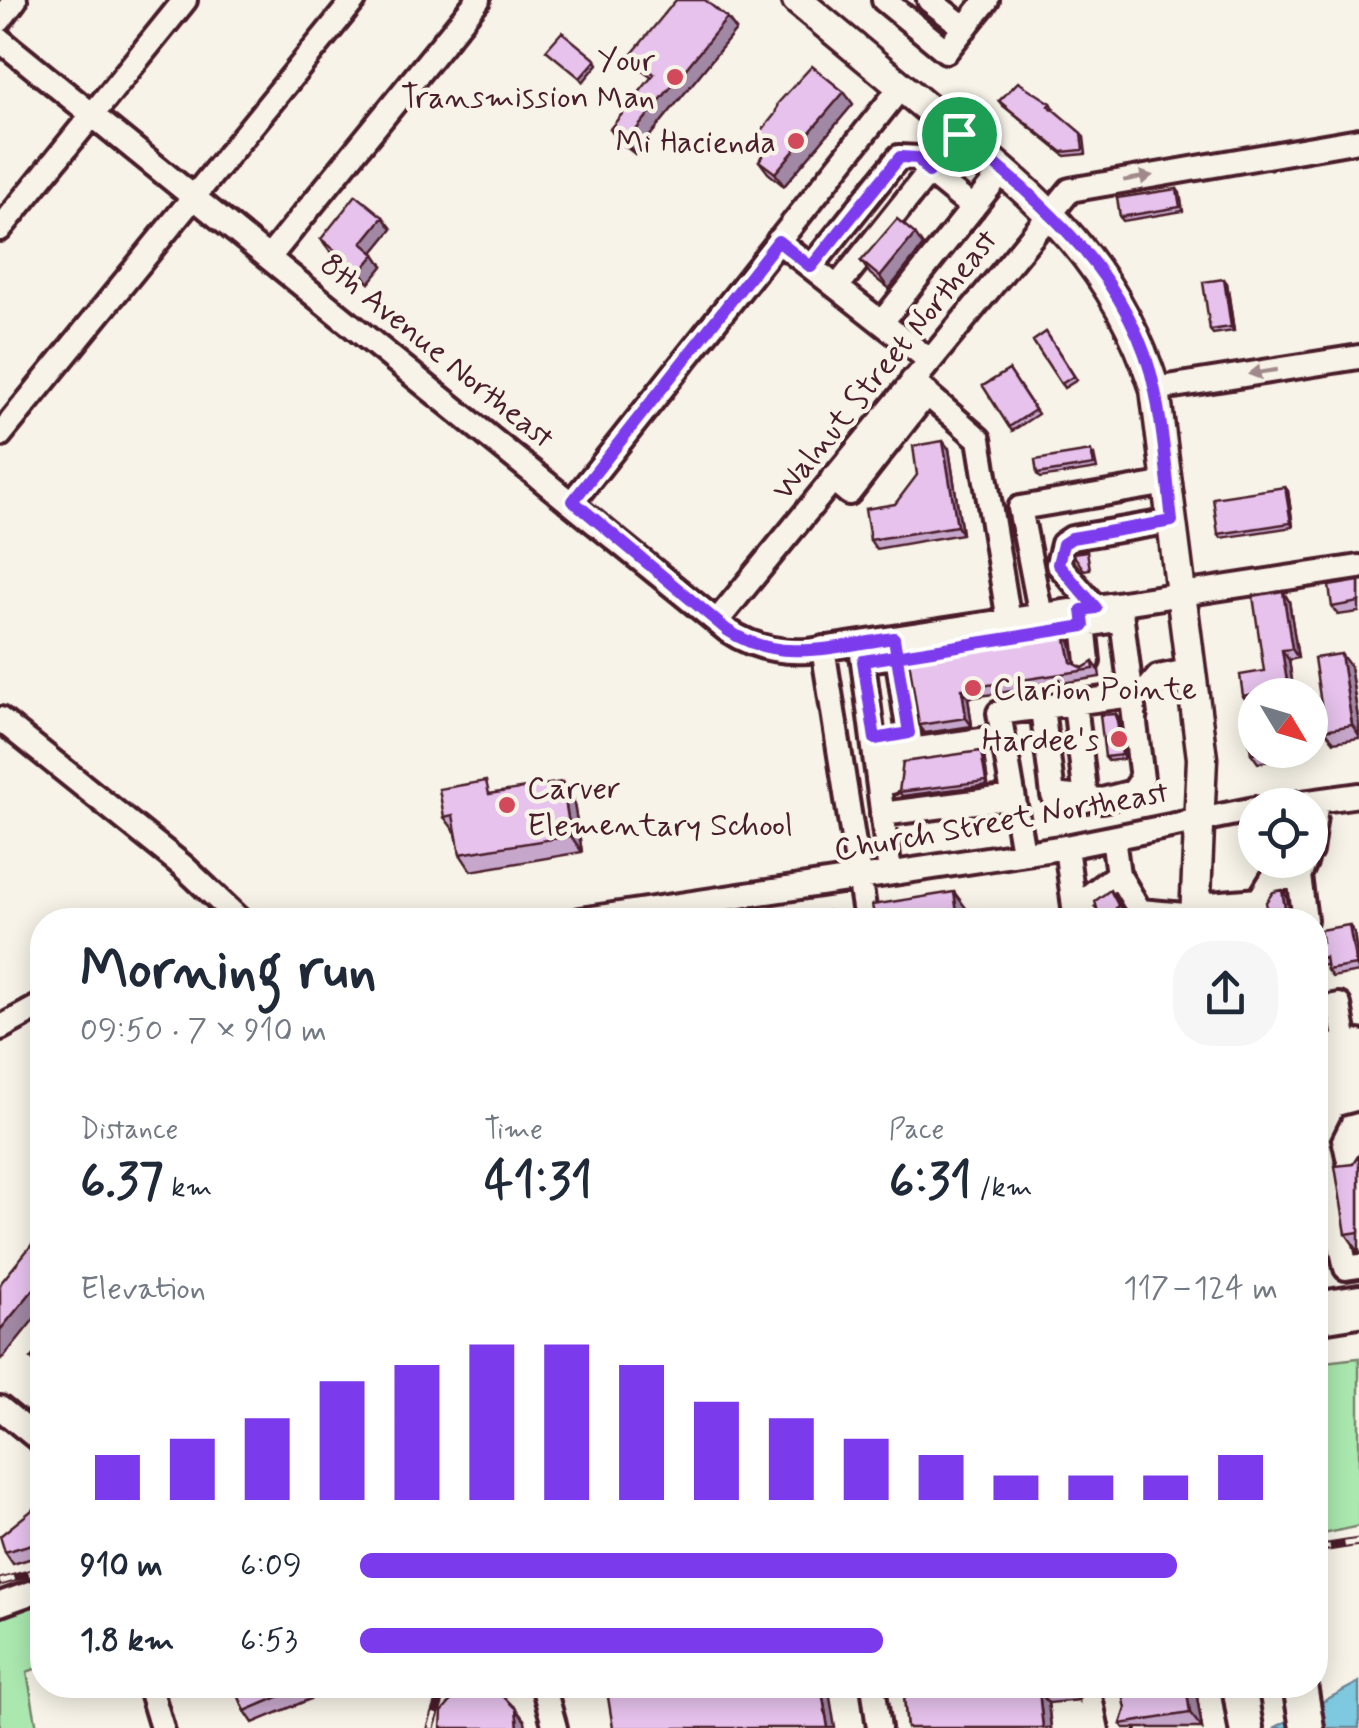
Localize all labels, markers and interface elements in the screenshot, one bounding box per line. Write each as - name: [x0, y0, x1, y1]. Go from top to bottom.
- place label: Your Transmission Man: [401, 40, 656, 119]
- marker: Your Transmission Man: [664, 66, 686, 88]
- pin: [917, 92, 1002, 177]
- icon: arrive: [932, 107, 987, 162]
- place label: Mi Hacienda: [615, 122, 776, 164]
- marker: Mi Hacienda: [785, 130, 807, 152]
- one-way arrow: [1122, 170, 1154, 185]
- street label: Walnut Street Northeast: [763, 221, 1008, 510]
- street label: 8th Avenue Northeast: [311, 244, 563, 459]
- one-way arrow: [1246, 365, 1278, 381]
- place label: Clarion Pointe: [993, 669, 1197, 711]
- marker: Clarion Pointe: [962, 677, 984, 699]
- north arrow: [1238, 678, 1328, 768]
- map controls: [1238, 678, 1328, 878]
- place label: Hardee's: [982, 720, 1099, 762]
- marker: Hardee's: [1108, 728, 1130, 750]
- place label: Carver Elementary School: [527, 768, 793, 847]
- street label: Church Street Northeast: [831, 772, 1172, 872]
- button: locate: [1238, 788, 1328, 878]
- marker: Carver Elementary School: [496, 794, 518, 816]
- text: Morning run: [80, 936, 377, 1008]
- button: share: [1173, 941, 1278, 1046]
- text: 09:50 · 7 × 910 m: [80, 1010, 327, 1052]
- text: Distance: [80, 1112, 178, 1149]
- text: Time: [484, 1112, 543, 1149]
- text: Pace: [889, 1112, 944, 1149]
- text: 6.37: [80, 1149, 164, 1215]
- text: 41:31: [484, 1149, 592, 1215]
- text: 6:31: [889, 1149, 972, 1215]
- text: km: [164, 1170, 212, 1207]
- text: /km: [972, 1170, 1032, 1207]
- text: Elevation: [80, 1268, 206, 1310]
- text: 117–124 m: [1123, 1268, 1278, 1310]
- text: 910 m: [80, 1545, 163, 1587]
- text: 6:09: [240, 1545, 302, 1587]
- text: 1.8 km: [80, 1620, 174, 1662]
- text: 6:53: [240, 1620, 298, 1662]

